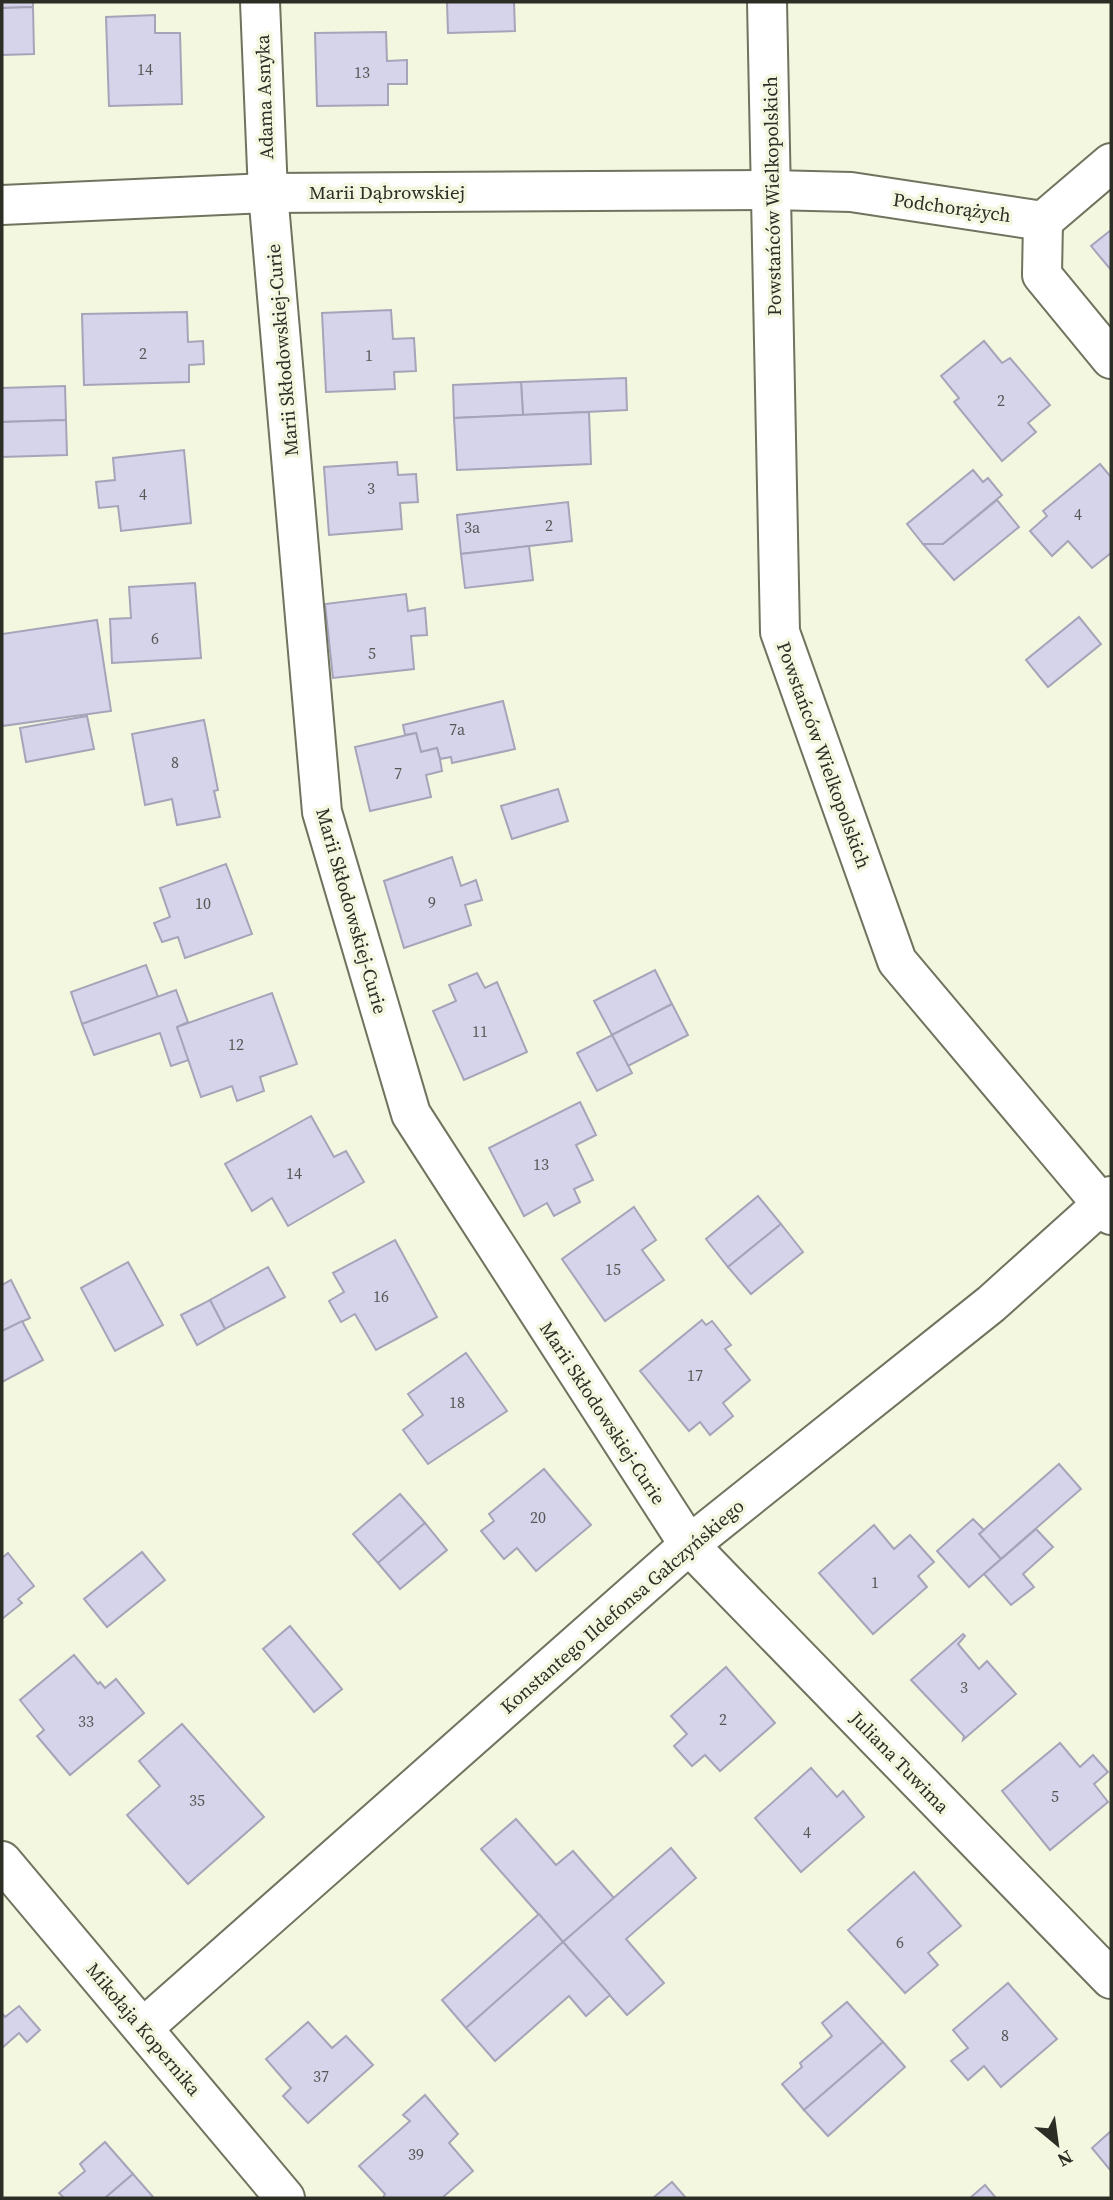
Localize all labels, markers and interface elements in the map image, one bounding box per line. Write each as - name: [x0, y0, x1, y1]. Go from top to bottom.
- street label: Adama Asnyka: [249, 34, 279, 160]
- house number: 14: [137, 58, 153, 80]
- house number: 13: [354, 61, 370, 83]
- street label: Powstańców Wielkopolskich: [757, 76, 787, 316]
- street label: Marii Dąbrowskiej: [309, 179, 465, 205]
- street label: Podchorążych: [891, 186, 1013, 228]
- street label: Marii Skłodowskiej-Curie: [260, 243, 304, 457]
- house number: 2: [139, 342, 147, 364]
- house number: 1: [365, 344, 373, 366]
- house number: 2: [997, 389, 1005, 411]
- house number: 3: [367, 477, 375, 499]
- house number: 4: [139, 483, 147, 505]
- house number: 4: [1074, 503, 1082, 525]
- house number: 2: [545, 514, 553, 536]
- house number: 3a: [464, 516, 481, 538]
- house number: 6: [151, 627, 159, 649]
- street label: Powstańców Wielkopolskich: [771, 638, 877, 872]
- house number: 5: [368, 642, 376, 664]
- house number: 7a: [449, 718, 466, 740]
- house number: 8: [171, 751, 179, 773]
- house number: 7: [394, 762, 402, 784]
- street label: Marii Skłodowskiej-Curie: [310, 805, 394, 1017]
- house number: 9: [428, 891, 436, 913]
- house number: 10: [195, 892, 211, 914]
- house number: 11: [472, 1020, 488, 1042]
- house number: 12: [228, 1033, 244, 1055]
- house number: 13: [533, 1153, 549, 1175]
- house number: 14: [286, 1162, 302, 1184]
- house number: 15: [605, 1258, 621, 1280]
- house number: 16: [373, 1285, 389, 1307]
- street label: Marii Skłodowskiej-Curie: [534, 1317, 672, 1509]
- house number: 17: [687, 1364, 703, 1386]
- house number: 18: [449, 1391, 465, 1413]
- street label: Konstantego Ildefonsa Gałczyńskiego: [495, 1493, 749, 1719]
- house number: 20: [530, 1506, 546, 1528]
- house number: 1: [871, 1571, 879, 1593]
- house number: 3: [960, 1676, 968, 1698]
- street label: Juliana Tuwima: [844, 1705, 956, 1819]
- house number: 2: [719, 1708, 727, 1730]
- house number: 33: [78, 1710, 94, 1732]
- house number: 5: [1051, 1785, 1059, 1807]
- house number: 35: [189, 1789, 205, 1811]
- house number: 4: [803, 1821, 811, 1843]
- house number: 6: [896, 1931, 904, 1953]
- street label: Mikołaja Kopernika: [81, 1957, 208, 2101]
- house number: 8: [1001, 2024, 1009, 2046]
- house number: 37: [313, 2065, 329, 2087]
- north arrow: [1022, 2109, 1092, 2179]
- house number: 39: [408, 2143, 424, 2165]
- text: N: [1053, 2144, 1078, 2174]

